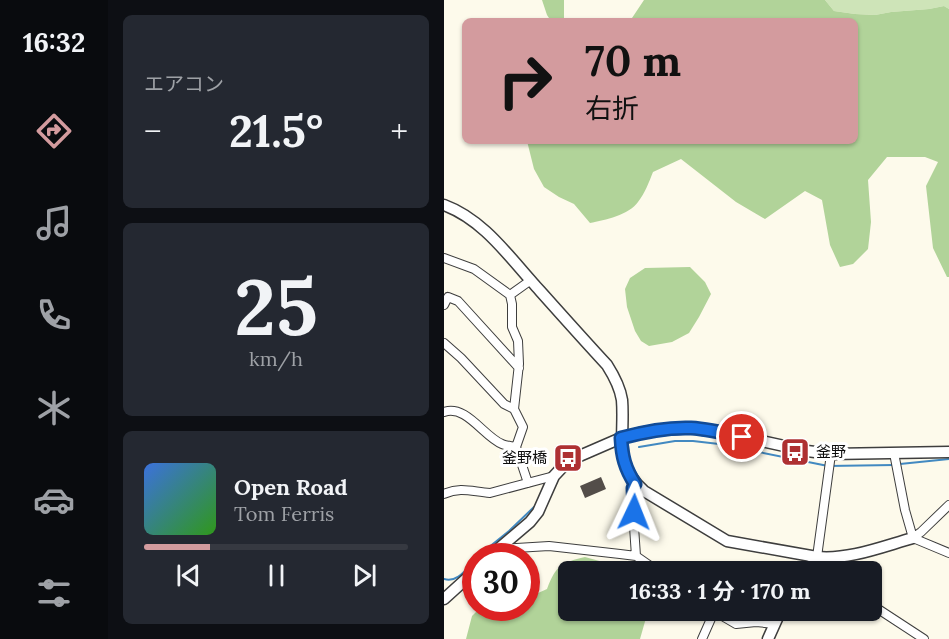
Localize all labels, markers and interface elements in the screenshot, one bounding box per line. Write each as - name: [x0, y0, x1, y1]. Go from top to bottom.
- text: 16:32: [23, 25, 85, 59]
- text: 70 m: [585, 34, 681, 88]
- icon: right: [486, 42, 564, 120]
- text: エアコン: [144, 71, 224, 96]
- text: 右折: [585, 91, 639, 125]
- text: 21.5°: [229, 102, 323, 159]
- icon: directions: [33, 110, 75, 152]
- text: −: [144, 110, 162, 152]
- text: +: [390, 110, 408, 152]
- icon: music: [33, 202, 75, 244]
- text: 25: [234, 257, 318, 356]
- icon: phone: [33, 294, 75, 336]
- text: km/h: [249, 346, 303, 371]
- icon: climate: [33, 387, 75, 429]
- pin: [716, 411, 767, 462]
- icon: arrive: [725, 420, 758, 453]
- bus stop icon: 釜野: [779, 436, 811, 468]
- bus stop icon: 釜野橋: [552, 442, 584, 474]
- place label: 釜野: [816, 442, 846, 461]
- place label: 釜野橋: [502, 448, 547, 467]
- text: Open Road: [234, 473, 348, 501]
- icon: car: [33, 479, 75, 521]
- position arrow: [602, 480, 666, 544]
- text: Tom Ferris: [234, 501, 334, 526]
- speed limit sign: 30: [462, 543, 540, 621]
- icon: previous: [172, 559, 205, 592]
- icon: pause: [260, 559, 293, 592]
- icon: next: [348, 559, 381, 592]
- icon: filters: [33, 572, 75, 614]
- text: 16:33 · 1 分 · 170 m: [630, 577, 810, 605]

